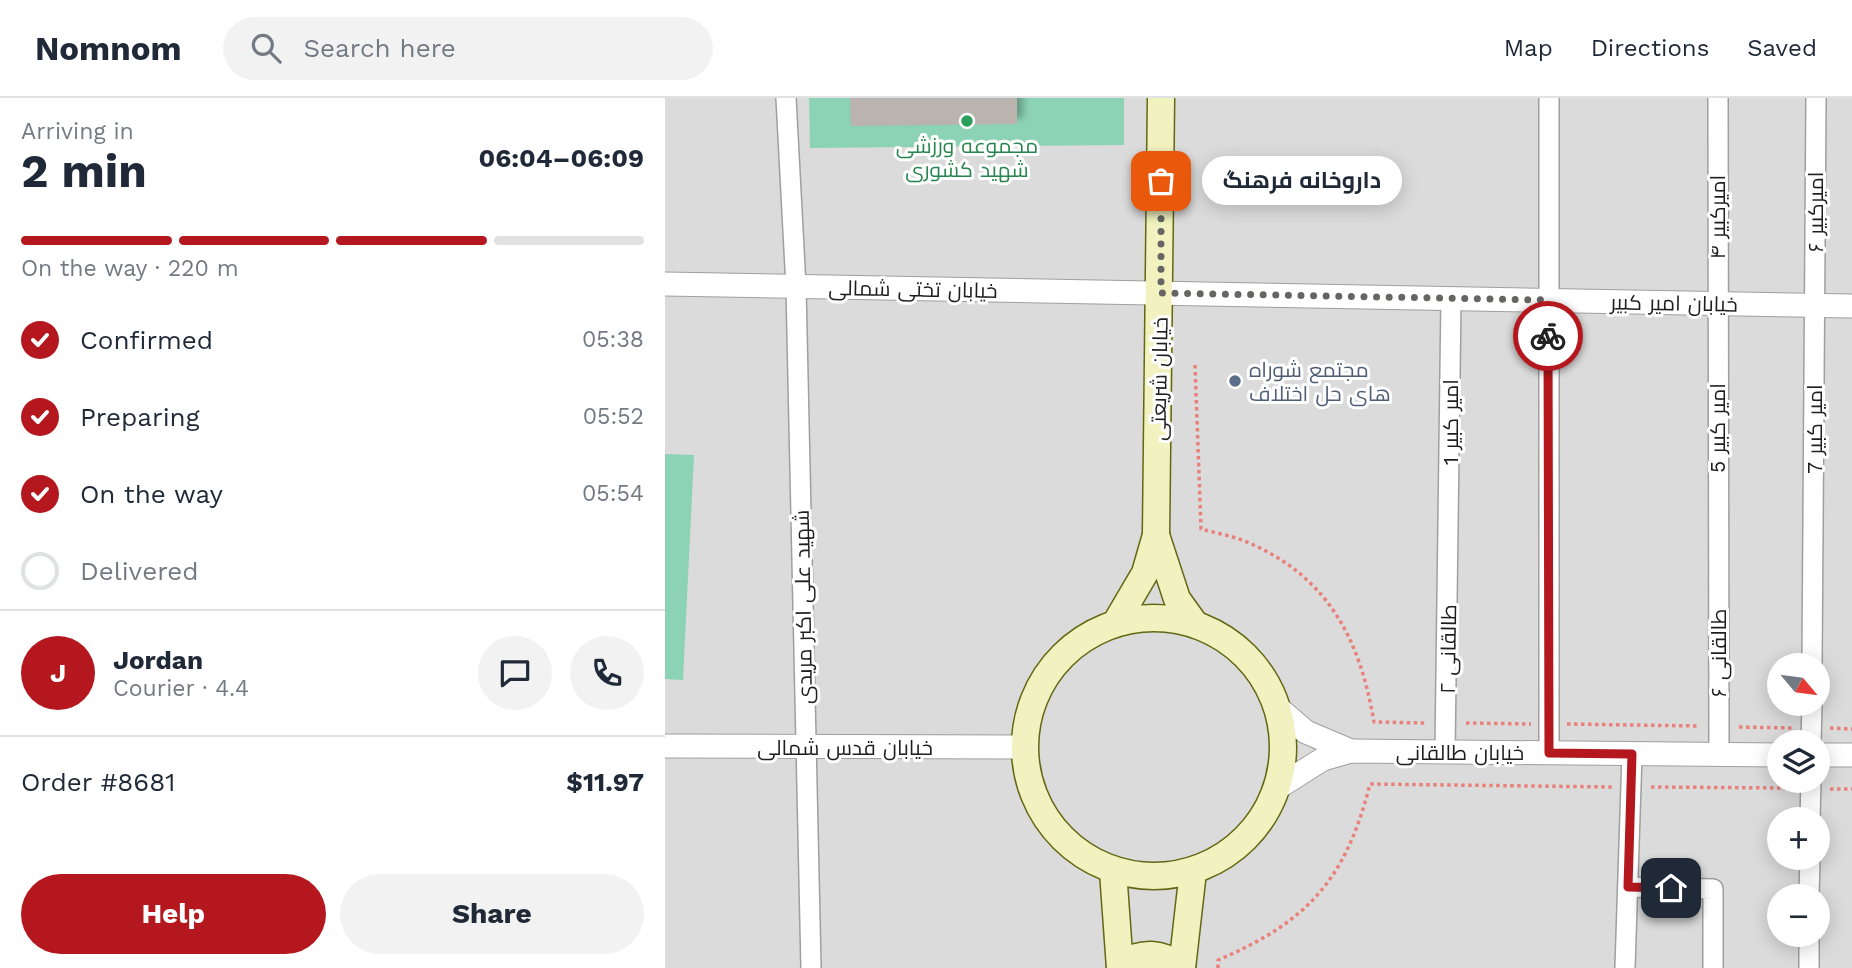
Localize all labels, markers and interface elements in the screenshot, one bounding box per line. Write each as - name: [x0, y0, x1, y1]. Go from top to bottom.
- search box: [223, 17, 713, 80]
- text: Nomnom: [35, 29, 181, 68]
- icon: search: [247, 29, 285, 67]
- text: Search here: [303, 33, 456, 63]
- text: Map: [1504, 34, 1553, 62]
- text: Directions: [1591, 34, 1709, 62]
- text: Saved: [1747, 34, 1817, 62]
- marker: مجموعه ورزشی شهید کشوری: [959, 113, 975, 129]
- text: Arriving in: [21, 118, 134, 145]
- place label: مجموعه ورزشی شهید کشوری: [896, 133, 1038, 183]
- text: 06:04–06:09: [478, 143, 644, 173]
- text: 2 min: [21, 144, 147, 198]
- pin: [1131, 151, 1191, 211]
- callout: داروخانه فرهنگ: [1203, 156, 1403, 206]
- icon: bag: [1142, 162, 1180, 200]
- text: داروخانه فرهنگ: [1223, 167, 1381, 194]
- street label: امیرکبیر ۶: [1803, 172, 1828, 252]
- street label: امیرکبیر ۴: [1705, 175, 1730, 259]
- text: On the way · 220 m: [21, 255, 239, 282]
- street label: خیابان تختی شمالی: [828, 275, 998, 304]
- street label: خیابان امیر کبیر: [1609, 289, 1738, 318]
- courier: [1513, 301, 1583, 371]
- street label: خیابان شریعتی: [1145, 317, 1174, 441]
- icon: bike: [1529, 317, 1567, 355]
- icon: check: [21, 321, 59, 359]
- text: Confirmed: [80, 325, 213, 355]
- text: 05:38: [582, 326, 644, 353]
- place label: مجتمع شوراه های حل اختلاف: [1249, 357, 1391, 407]
- marker: مجتمع شوراه های حل اختلاف: [1227, 373, 1243, 389]
- street label: امیر کبیر 1: [1438, 379, 1463, 465]
- street label: امیر کبیر 5: [1705, 383, 1730, 473]
- street label: امیر کبیر 7: [1802, 384, 1827, 474]
- icon: check: [21, 398, 59, 436]
- text: Preparing: [80, 402, 200, 432]
- text: 05:52: [583, 403, 644, 430]
- icon: check: [21, 475, 59, 513]
- text: On the way: [80, 479, 223, 509]
- text: 05:54: [582, 480, 644, 507]
- street label: شهید علی اکبر مریدی: [789, 510, 818, 704]
- text: Delivered: [80, 556, 199, 586]
- street label: طالقانی ۲: [1435, 604, 1462, 694]
- street label: طالقانی ۶: [1706, 609, 1732, 697]
- button: chat: [478, 636, 552, 710]
- button: phone: [570, 636, 644, 710]
- text: Jordan: [113, 645, 203, 675]
- north arrow: [1767, 653, 1831, 716]
- map controls: [1767, 653, 1830, 947]
- text: J: [50, 658, 66, 688]
- text: Courier · 4.4: [113, 675, 249, 702]
- button: layers: [1767, 730, 1830, 793]
- street label: خیابان قدس شمالی: [757, 735, 933, 761]
- street label: خیابان طالقانی: [1396, 740, 1524, 766]
- text: Order #8681: [21, 767, 175, 797]
- text: $11.97: [566, 767, 644, 797]
- button: +: [1767, 807, 1830, 870]
- pin: [1641, 858, 1701, 918]
- icon: home: [1652, 869, 1690, 907]
- button: Help: [21, 874, 326, 954]
- button: Share: [340, 874, 644, 954]
- button: −: [1767, 884, 1830, 947]

